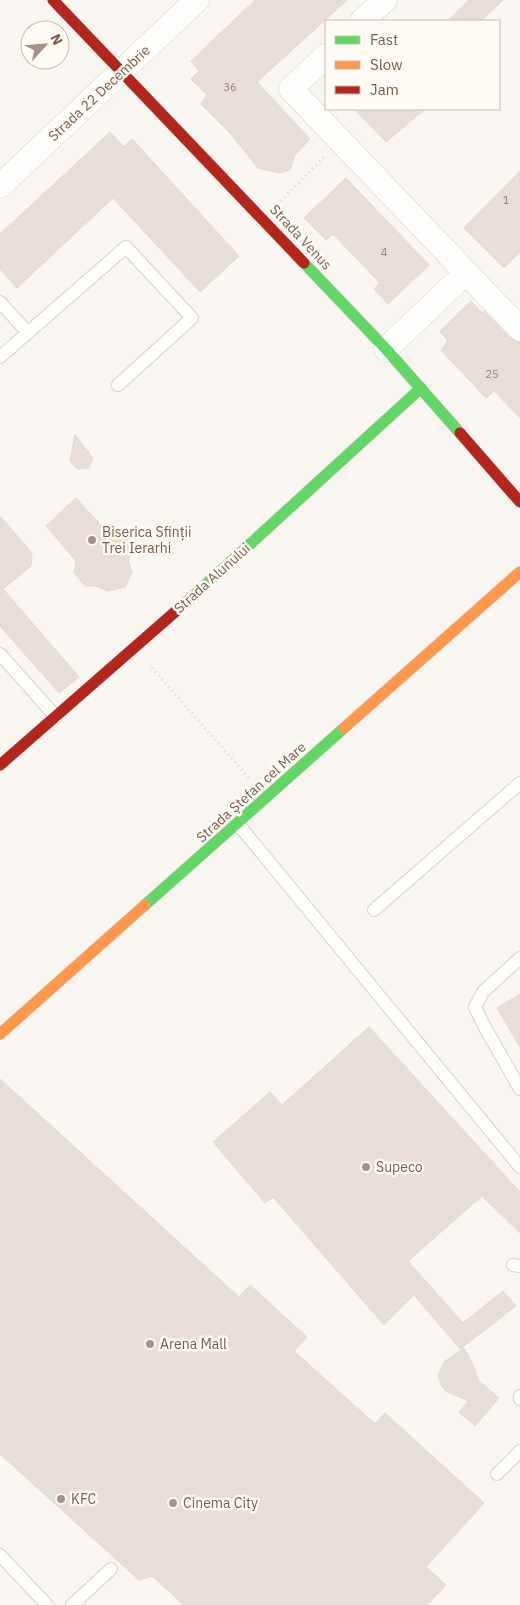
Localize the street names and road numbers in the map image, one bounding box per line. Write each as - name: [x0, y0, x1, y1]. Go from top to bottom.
- street label: Strada 22 Decembrie: [44, 41, 154, 145]
- street label: Strada Venus: [266, 200, 336, 274]
- street label: Strada Alunului: [170, 539, 254, 617]
- street label: Strada Ștefan cel Mare: [192, 738, 310, 846]

